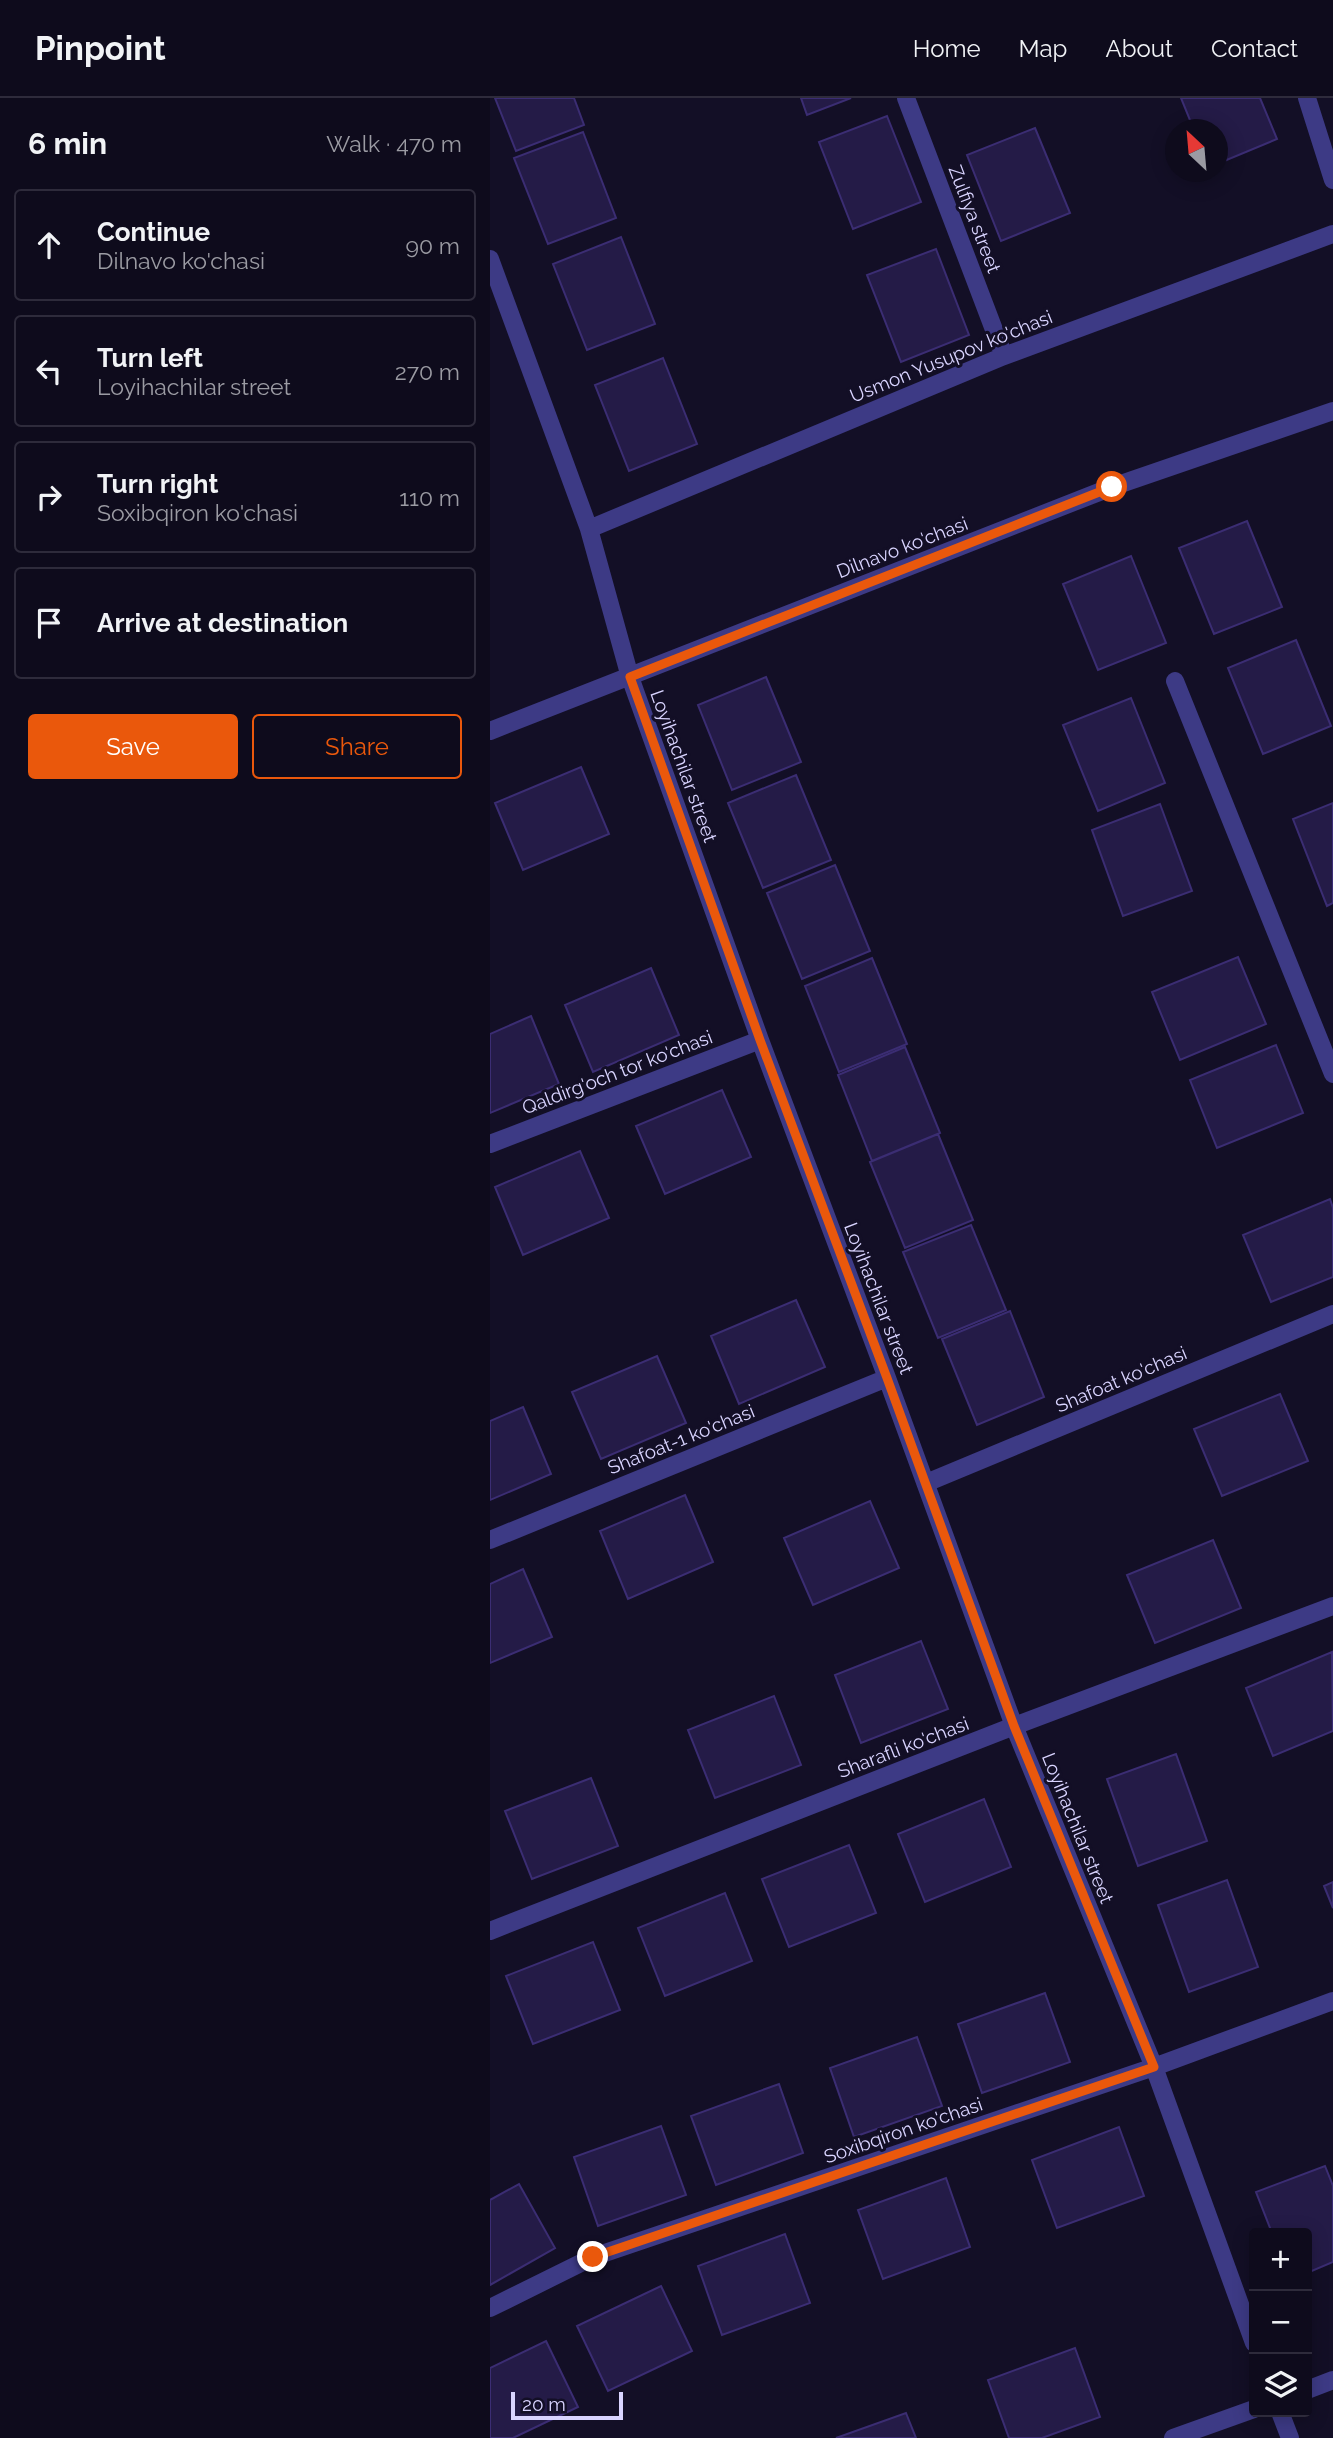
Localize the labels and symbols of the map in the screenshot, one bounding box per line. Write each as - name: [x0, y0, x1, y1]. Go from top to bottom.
- north arrow: [1165, 119, 1228, 182]
- street label: Zulfiya street: [944, 162, 1006, 276]
- street label: Usmon Yusupov ko'chasi: [847, 305, 1055, 407]
- route start: [1096, 471, 1127, 502]
- street label: Dilnavo ko'chasi: [833, 512, 971, 582]
- street label: Loyihachilar street: [646, 687, 722, 846]
- street label: Qaldirg'och tor ko'chasi: [519, 1026, 715, 1118]
- street label: Loyihachilar street: [840, 1219, 918, 1377]
- street label: Shafoat ko'chasi: [1052, 1341, 1190, 1417]
- street label: Shafoat-1 ko'chasi: [604, 1399, 758, 1479]
- street label: Sharafli ko'chasi: [834, 1712, 972, 1782]
- street label: Loyihachilar street: [1038, 1750, 1118, 1907]
- street label: Soxibqiron ko'chasi: [821, 2093, 985, 2167]
- route end: [577, 2241, 608, 2272]
- scale bar: [511, 2389, 623, 2421]

